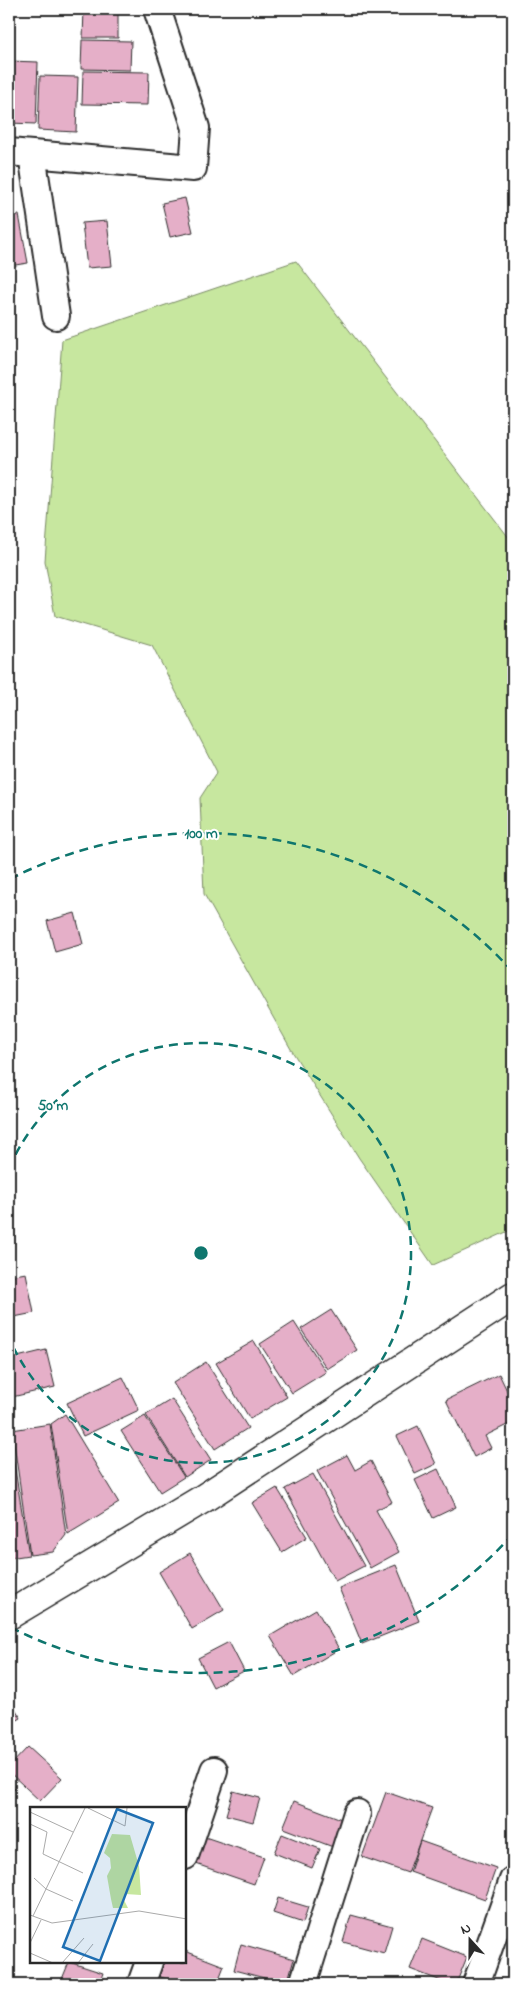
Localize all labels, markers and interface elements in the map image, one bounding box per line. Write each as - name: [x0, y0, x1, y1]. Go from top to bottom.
- text: 100 m: [184, 823, 218, 845]
- text: 50 m: [38, 1095, 69, 1117]
- centre of rings: [192, 1244, 210, 1262]
- inset map: [30, 1807, 186, 1963]
- north arrow: [444, 1916, 494, 1966]
- text: N: [458, 1918, 474, 1941]

